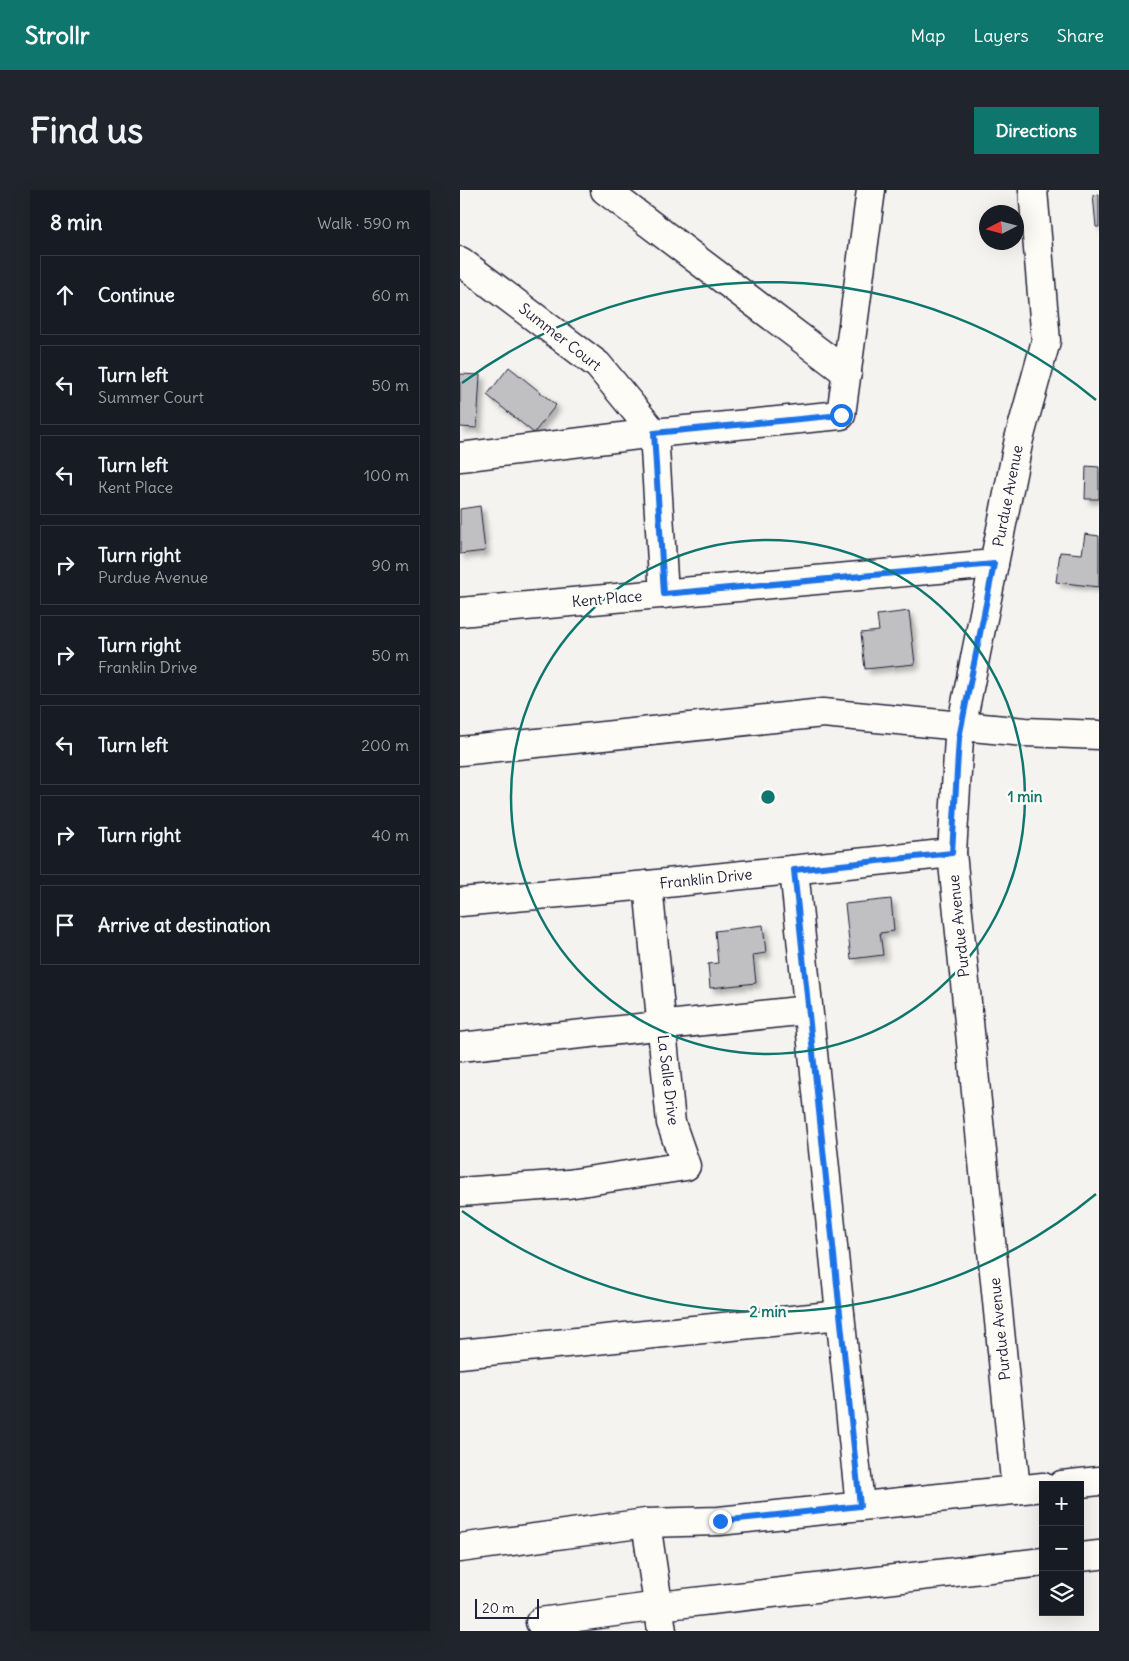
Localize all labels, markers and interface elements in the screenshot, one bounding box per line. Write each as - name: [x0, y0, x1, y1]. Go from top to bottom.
- text: Strollr: [25, 20, 90, 50]
- text: Map: [910, 24, 945, 47]
- text: Layers: [973, 24, 1029, 47]
- text: Share: [1057, 24, 1104, 47]
- button: Directions: [974, 107, 1099, 154]
- text: Find us: [30, 108, 143, 152]
- north arrow: [979, 205, 1024, 250]
- text: 8 min: [50, 209, 102, 236]
- text: Walk · 590 m: [317, 213, 410, 233]
- icon: ahead: [51, 281, 79, 309]
- text: Continue: [98, 283, 175, 307]
- text: 60 m: [371, 285, 409, 305]
- street label: Summer Court: [515, 299, 605, 375]
- text: Turn left: [98, 363, 168, 387]
- icon: left: [51, 371, 79, 399]
- text: 50 m: [371, 375, 409, 395]
- text: Summer Court: [98, 387, 204, 407]
- route start: [830, 404, 853, 427]
- street label: Purdue Avenue: [988, 443, 1027, 548]
- text: Turn left: [98, 453, 168, 477]
- icon: left: [51, 461, 79, 489]
- text: 100 m: [364, 465, 409, 485]
- text: Kent Place: [98, 477, 173, 497]
- text: Turn right: [98, 543, 181, 567]
- icon: right: [51, 551, 79, 579]
- text: 90 m: [371, 555, 409, 575]
- text: Purdue Avenue: [98, 567, 208, 587]
- street label: Kent Place: [571, 586, 643, 611]
- text: Turn right: [98, 633, 181, 657]
- icon: right: [51, 641, 79, 669]
- text: 50 m: [371, 645, 409, 665]
- text: Franklin Drive: [98, 657, 197, 677]
- icon: left: [51, 731, 79, 759]
- text: Turn left: [98, 733, 168, 757]
- text: 200 m: [361, 735, 409, 755]
- text: 1 min: [1008, 787, 1043, 806]
- centre of rings: [759, 788, 777, 806]
- icon: right: [51, 821, 79, 849]
- text: Turn right: [98, 823, 181, 847]
- text: 40 m: [371, 825, 409, 845]
- street label: Franklin Drive: [659, 864, 753, 893]
- street label: Purdue Avenue: [944, 874, 973, 978]
- icon: arrive: [51, 911, 79, 939]
- text: Arrive at destination: [98, 913, 271, 937]
- street label: La Salle Drive: [654, 1034, 683, 1126]
- street label: Purdue Avenue: [985, 1277, 1014, 1381]
- text: 2 min: [750, 1302, 787, 1321]
- map controls: [1039, 1481, 1084, 1616]
- button: +: [1039, 1481, 1084, 1526]
- route end: [709, 1510, 732, 1533]
- button: −: [1039, 1526, 1084, 1571]
- button: layers: [1039, 1571, 1084, 1616]
- scale bar: [475, 1596, 539, 1619]
- text: 20 m: [482, 1599, 515, 1617]

